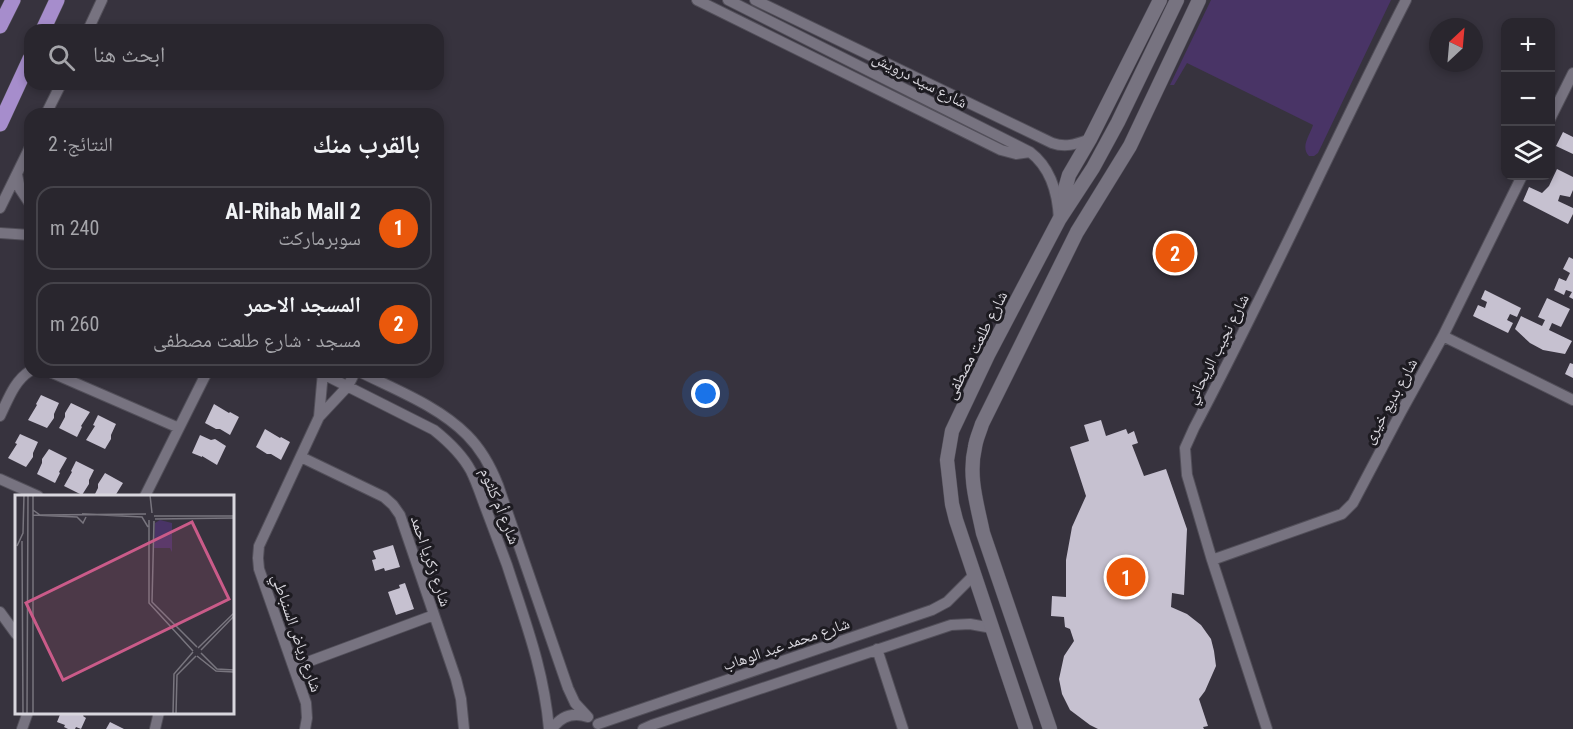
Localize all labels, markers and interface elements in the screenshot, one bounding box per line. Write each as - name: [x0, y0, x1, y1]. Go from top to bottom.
- north arrow: [1429, 18, 1483, 72]
- map controls: [1501, 18, 1555, 180]
- button: +: [1501, 18, 1555, 72]
- search box: [24, 24, 444, 90]
- icon: search: [45, 41, 78, 74]
- text: ابحث هنا: [93, 42, 165, 67]
- street label: شارع سيد درويش: [869, 48, 971, 113]
- button: −: [1501, 72, 1555, 126]
- button: layers: [1501, 126, 1555, 180]
- text: بالقرب منك: [313, 129, 420, 159]
- text: النتائج: 2: [48, 132, 113, 156]
- text: Al-Rihab Mall 2: [225, 199, 361, 224]
- text: 240 m: [50, 216, 99, 240]
- text: 1: [393, 216, 404, 240]
- text: سوبرماركت: [278, 226, 361, 250]
- pin: 2: [1156, 230, 1194, 276]
- street label: شارع طلعت مصطفى: [941, 288, 1012, 403]
- street label: شارع نجيب الريحاني: [1181, 291, 1256, 409]
- text: المسجد الاحمر: [245, 292, 361, 317]
- text: 260 m: [50, 312, 99, 336]
- text: 2: [393, 312, 404, 336]
- text: مسجد · شارع طلعت مصطفى: [153, 328, 361, 352]
- street label: شارع بديع خيرى: [1359, 355, 1422, 448]
- your location: [691, 379, 720, 408]
- street label: شارع أم كلثوم: [475, 465, 524, 547]
- inset map: [15, 495, 234, 714]
- street label: شارع زكريا احمد: [406, 513, 455, 609]
- pin: 1: [1106, 554, 1146, 600]
- street label: شارع رياض السنباطي: [265, 571, 326, 696]
- street label: شارع محمد عبد الوهاب: [720, 613, 852, 676]

